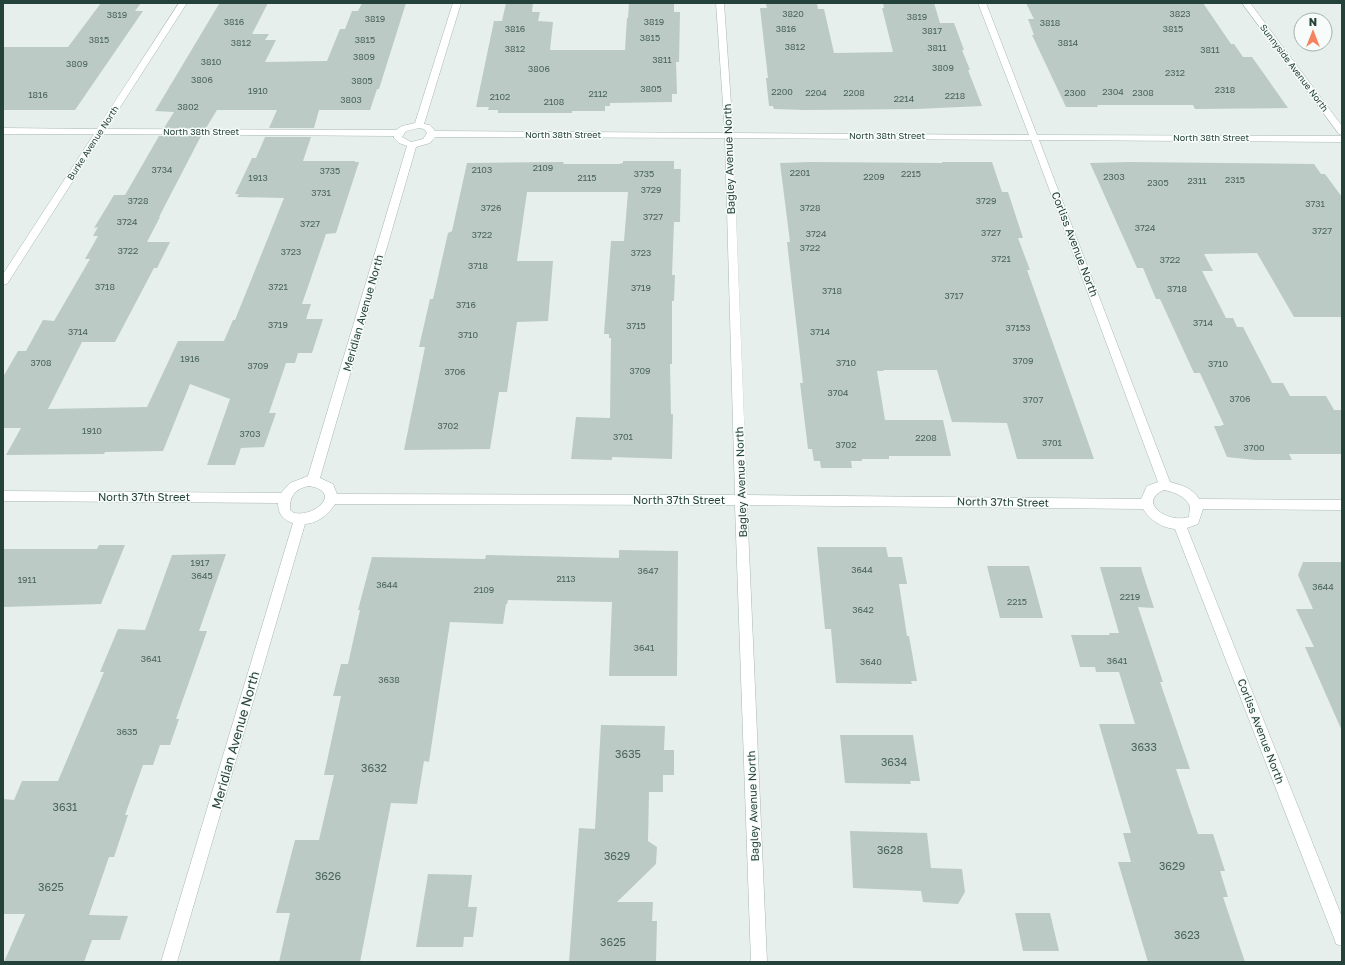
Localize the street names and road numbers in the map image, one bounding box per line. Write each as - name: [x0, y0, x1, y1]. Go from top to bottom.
- street label: Sunnyside Avenue North: [1258, 22, 1330, 114]
- street label: Burke Avenue North: [64, 103, 121, 182]
- street label: Bagley Avenue North: [720, 103, 737, 215]
- street label: North 38th Street: [163, 126, 239, 137]
- street label: North 38th Street: [525, 129, 601, 140]
- street label: North 38th Street: [849, 130, 925, 141]
- street label: North 38th Street: [1173, 132, 1249, 143]
- street label: Corliss Avenue North: [1049, 189, 1102, 298]
- street label: Meridian Avenue North: [340, 253, 385, 373]
- street label: Bagley Avenue North: [732, 426, 749, 538]
- street label: North 37th Street: [98, 490, 190, 503]
- street label: North 37th Street: [633, 493, 725, 506]
- street label: North 37th Street: [957, 494, 1049, 509]
- street label: Meridian Avenue North: [208, 669, 262, 811]
- street label: Corliss Avenue North: [1235, 676, 1288, 785]
- street label: Bagley Avenue North: [744, 750, 761, 862]

